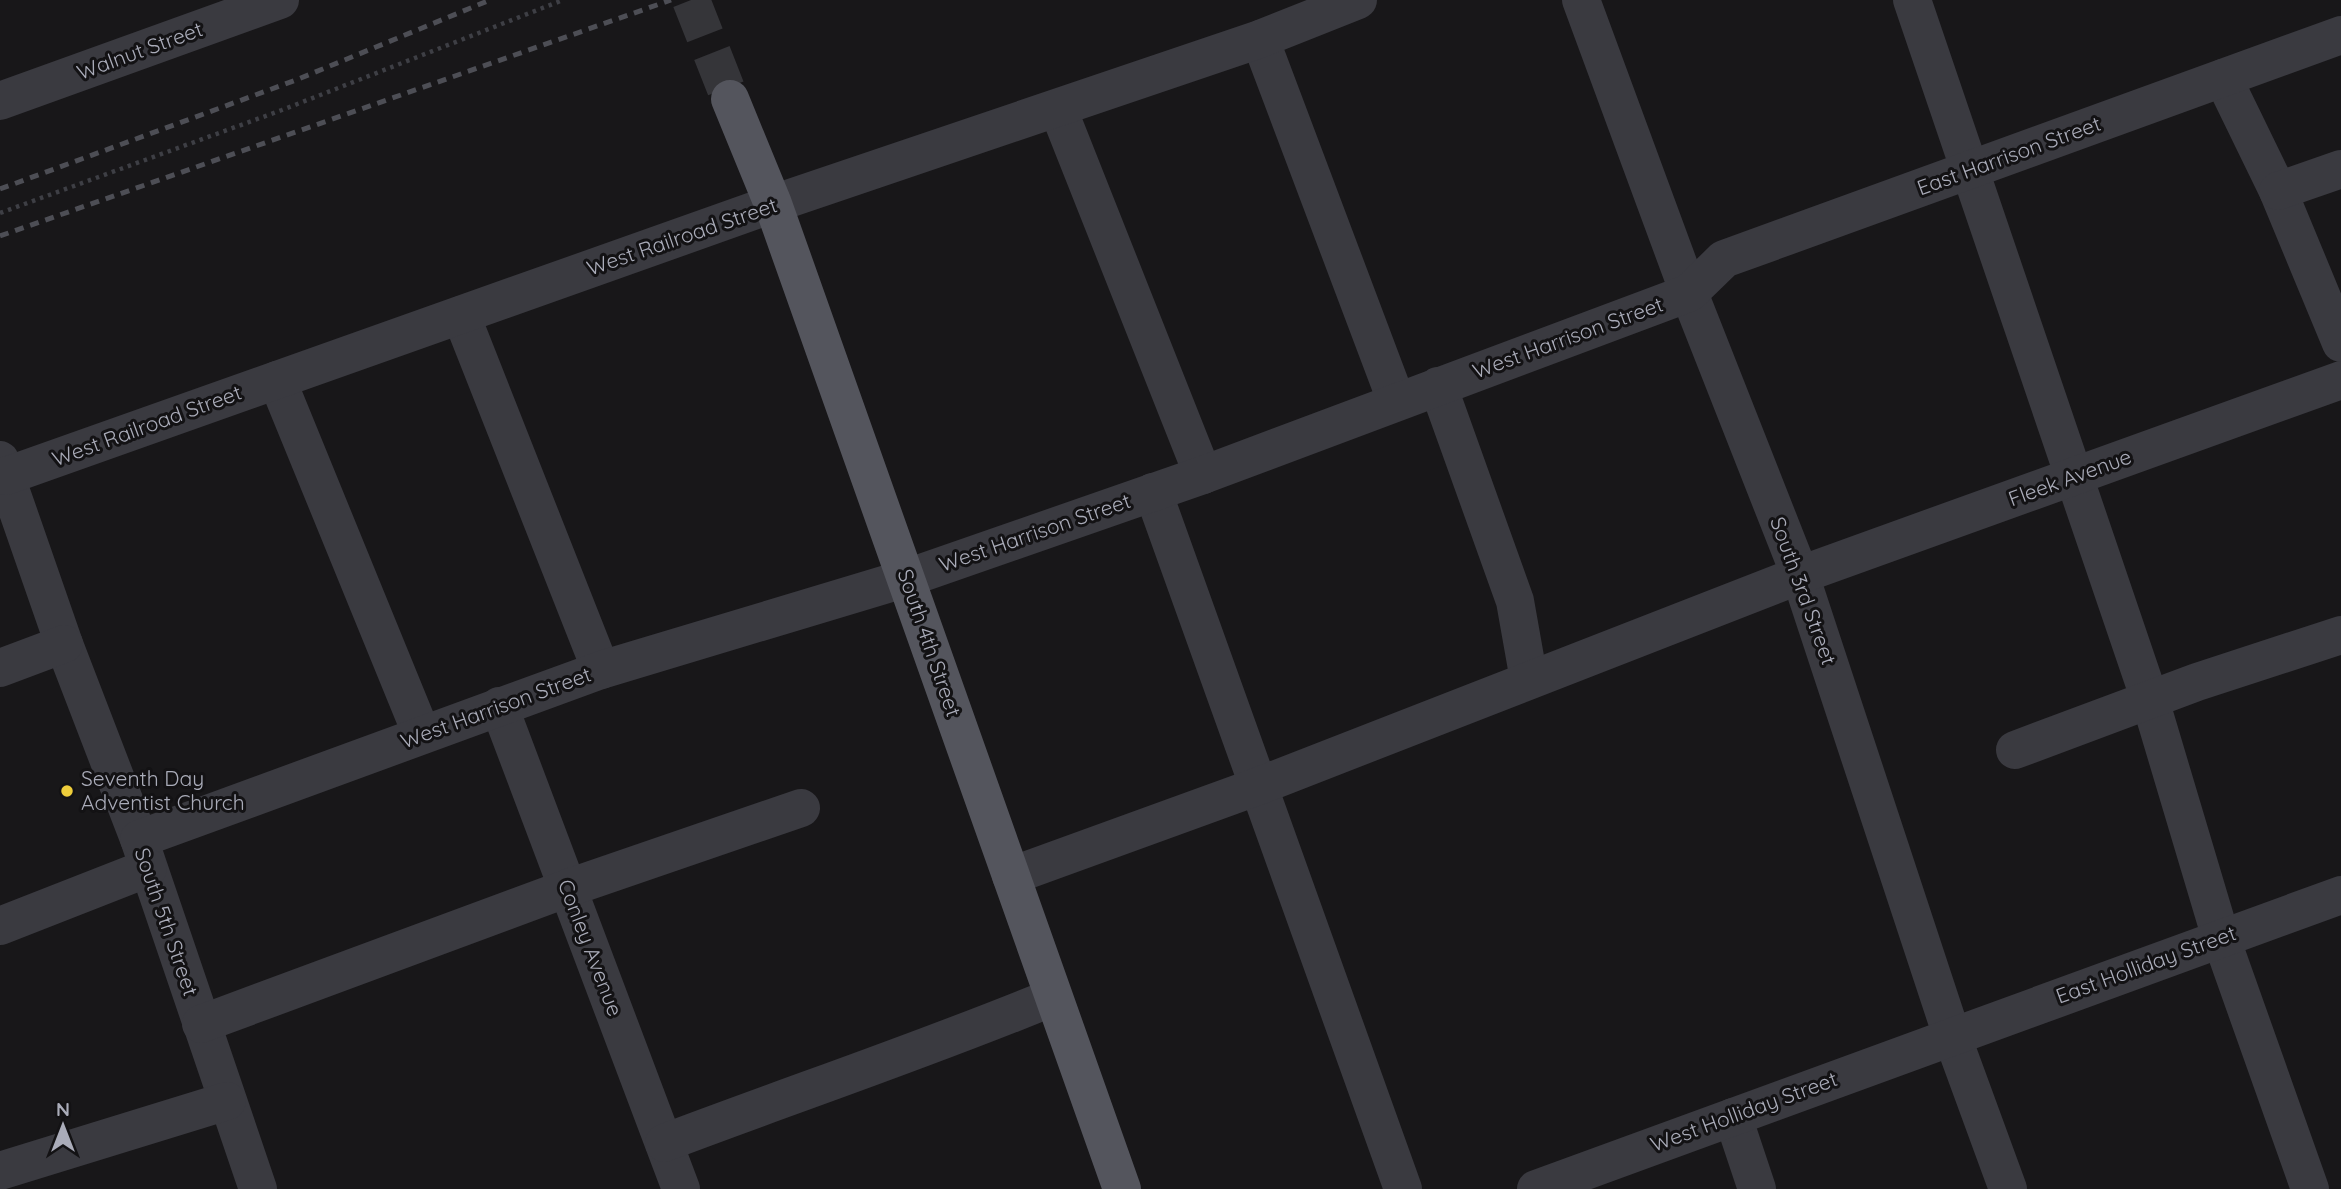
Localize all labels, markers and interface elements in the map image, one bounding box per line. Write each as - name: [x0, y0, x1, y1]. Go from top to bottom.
- street label: Walnut Street: [73, 15, 206, 85]
- street label: East Harrison Street: [1913, 110, 2104, 200]
- street label: West Railroad Street: [583, 191, 780, 281]
- street label: West Harrison Street: [1469, 290, 1666, 384]
- street label: West Railroad Street: [48, 379, 245, 471]
- street label: Fleek Avenue: [2005, 443, 2135, 511]
- street label: West Harrison Street: [935, 487, 1134, 577]
- street label: South 3rd Street: [1765, 513, 1843, 668]
- street label: South 4th Street: [893, 565, 967, 720]
- street label: West Harrison Street: [397, 660, 594, 754]
- place label: Seventh Day Adventist Church: [81, 765, 245, 815]
- marker: Seventh Day Adventist Church: [59, 783, 75, 799]
- street label: South 5th Street: [129, 844, 204, 999]
- street label: Conley Avenue: [553, 876, 629, 1020]
- street label: East Holliday Street: [2052, 919, 2239, 1009]
- street label: West Holliday Street: [1647, 1065, 1841, 1157]
- north arrow: [28, 1091, 98, 1161]
- text: N: [56, 1097, 70, 1121]

